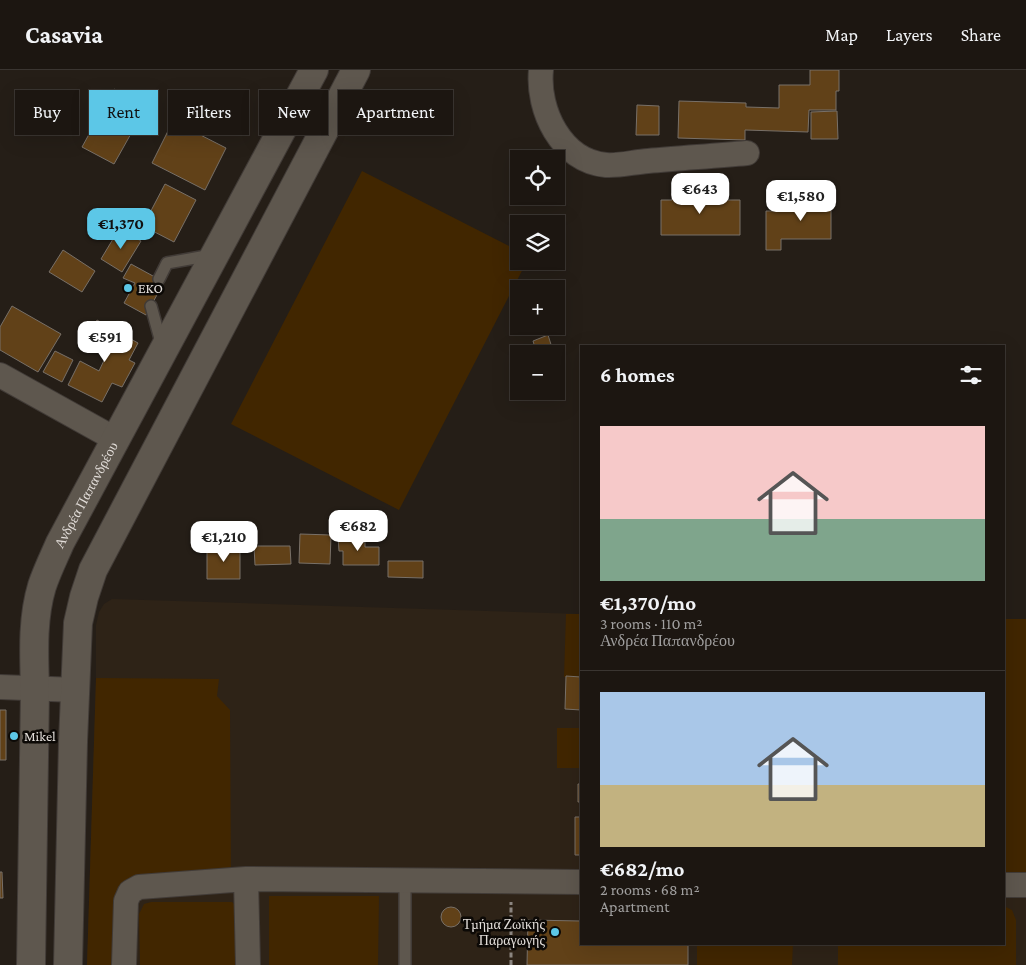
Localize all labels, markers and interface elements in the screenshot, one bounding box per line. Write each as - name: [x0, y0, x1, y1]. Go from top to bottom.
- text: Casavia: [25, 21, 103, 48]
- text: Map: [825, 25, 858, 45]
- text: Layers: [886, 25, 933, 45]
- text: Share: [961, 25, 1001, 45]
- chip: Buy: [15, 90, 79, 135]
- chip: Rent: [89, 90, 158, 135]
- chip: Filters: [168, 90, 249, 135]
- chip: New: [259, 90, 328, 135]
- chip: Apartment: [338, 90, 453, 135]
- map controls: [510, 150, 565, 400]
- button: locate: [510, 150, 565, 205]
- pin: €643: [670, 172, 730, 215]
- text: €643: [682, 180, 718, 197]
- pin: €1,580: [760, 180, 842, 222]
- text: €1,580: [777, 187, 825, 204]
- pin: €1,370: [80, 208, 162, 250]
- text: €1,370: [98, 215, 144, 232]
- button: layers: [510, 215, 565, 270]
- place label: EKO: [138, 280, 163, 296]
- button: +: [510, 280, 565, 335]
- marker: EKO: [122, 282, 134, 294]
- pin: €591: [75, 320, 135, 363]
- text: €591: [89, 328, 121, 345]
- button: −: [510, 345, 565, 400]
- icon: filters: [957, 361, 985, 389]
- text: 6 homes: [600, 363, 675, 387]
- street label: Ανδρέα Παπανδρέου: [51, 439, 121, 551]
- icon: home: [748, 458, 838, 548]
- pin: €682: [328, 510, 388, 552]
- text: €682: [340, 517, 376, 534]
- pin: €1,210: [183, 520, 265, 563]
- text: €1,210: [202, 528, 246, 545]
- text: €1,370/mo: [600, 591, 696, 615]
- text: 3 rooms · 110 m²: [600, 615, 703, 632]
- text: Ανδρέα Παπανδρέου: [600, 632, 735, 649]
- icon: home: [748, 724, 838, 814]
- place label: Mikel: [24, 728, 56, 744]
- marker: Mikel: [8, 730, 20, 742]
- text: €682/mo: [600, 857, 685, 881]
- text: 2 rooms · 68 m²: [600, 881, 700, 898]
- text: Apartment: [600, 898, 670, 915]
- place label: Τμήμα Ζωϊκής Παραγωγής: [463, 916, 545, 948]
- marker: Τμήμα Ζωϊκής Παραγωγής: [549, 926, 561, 938]

